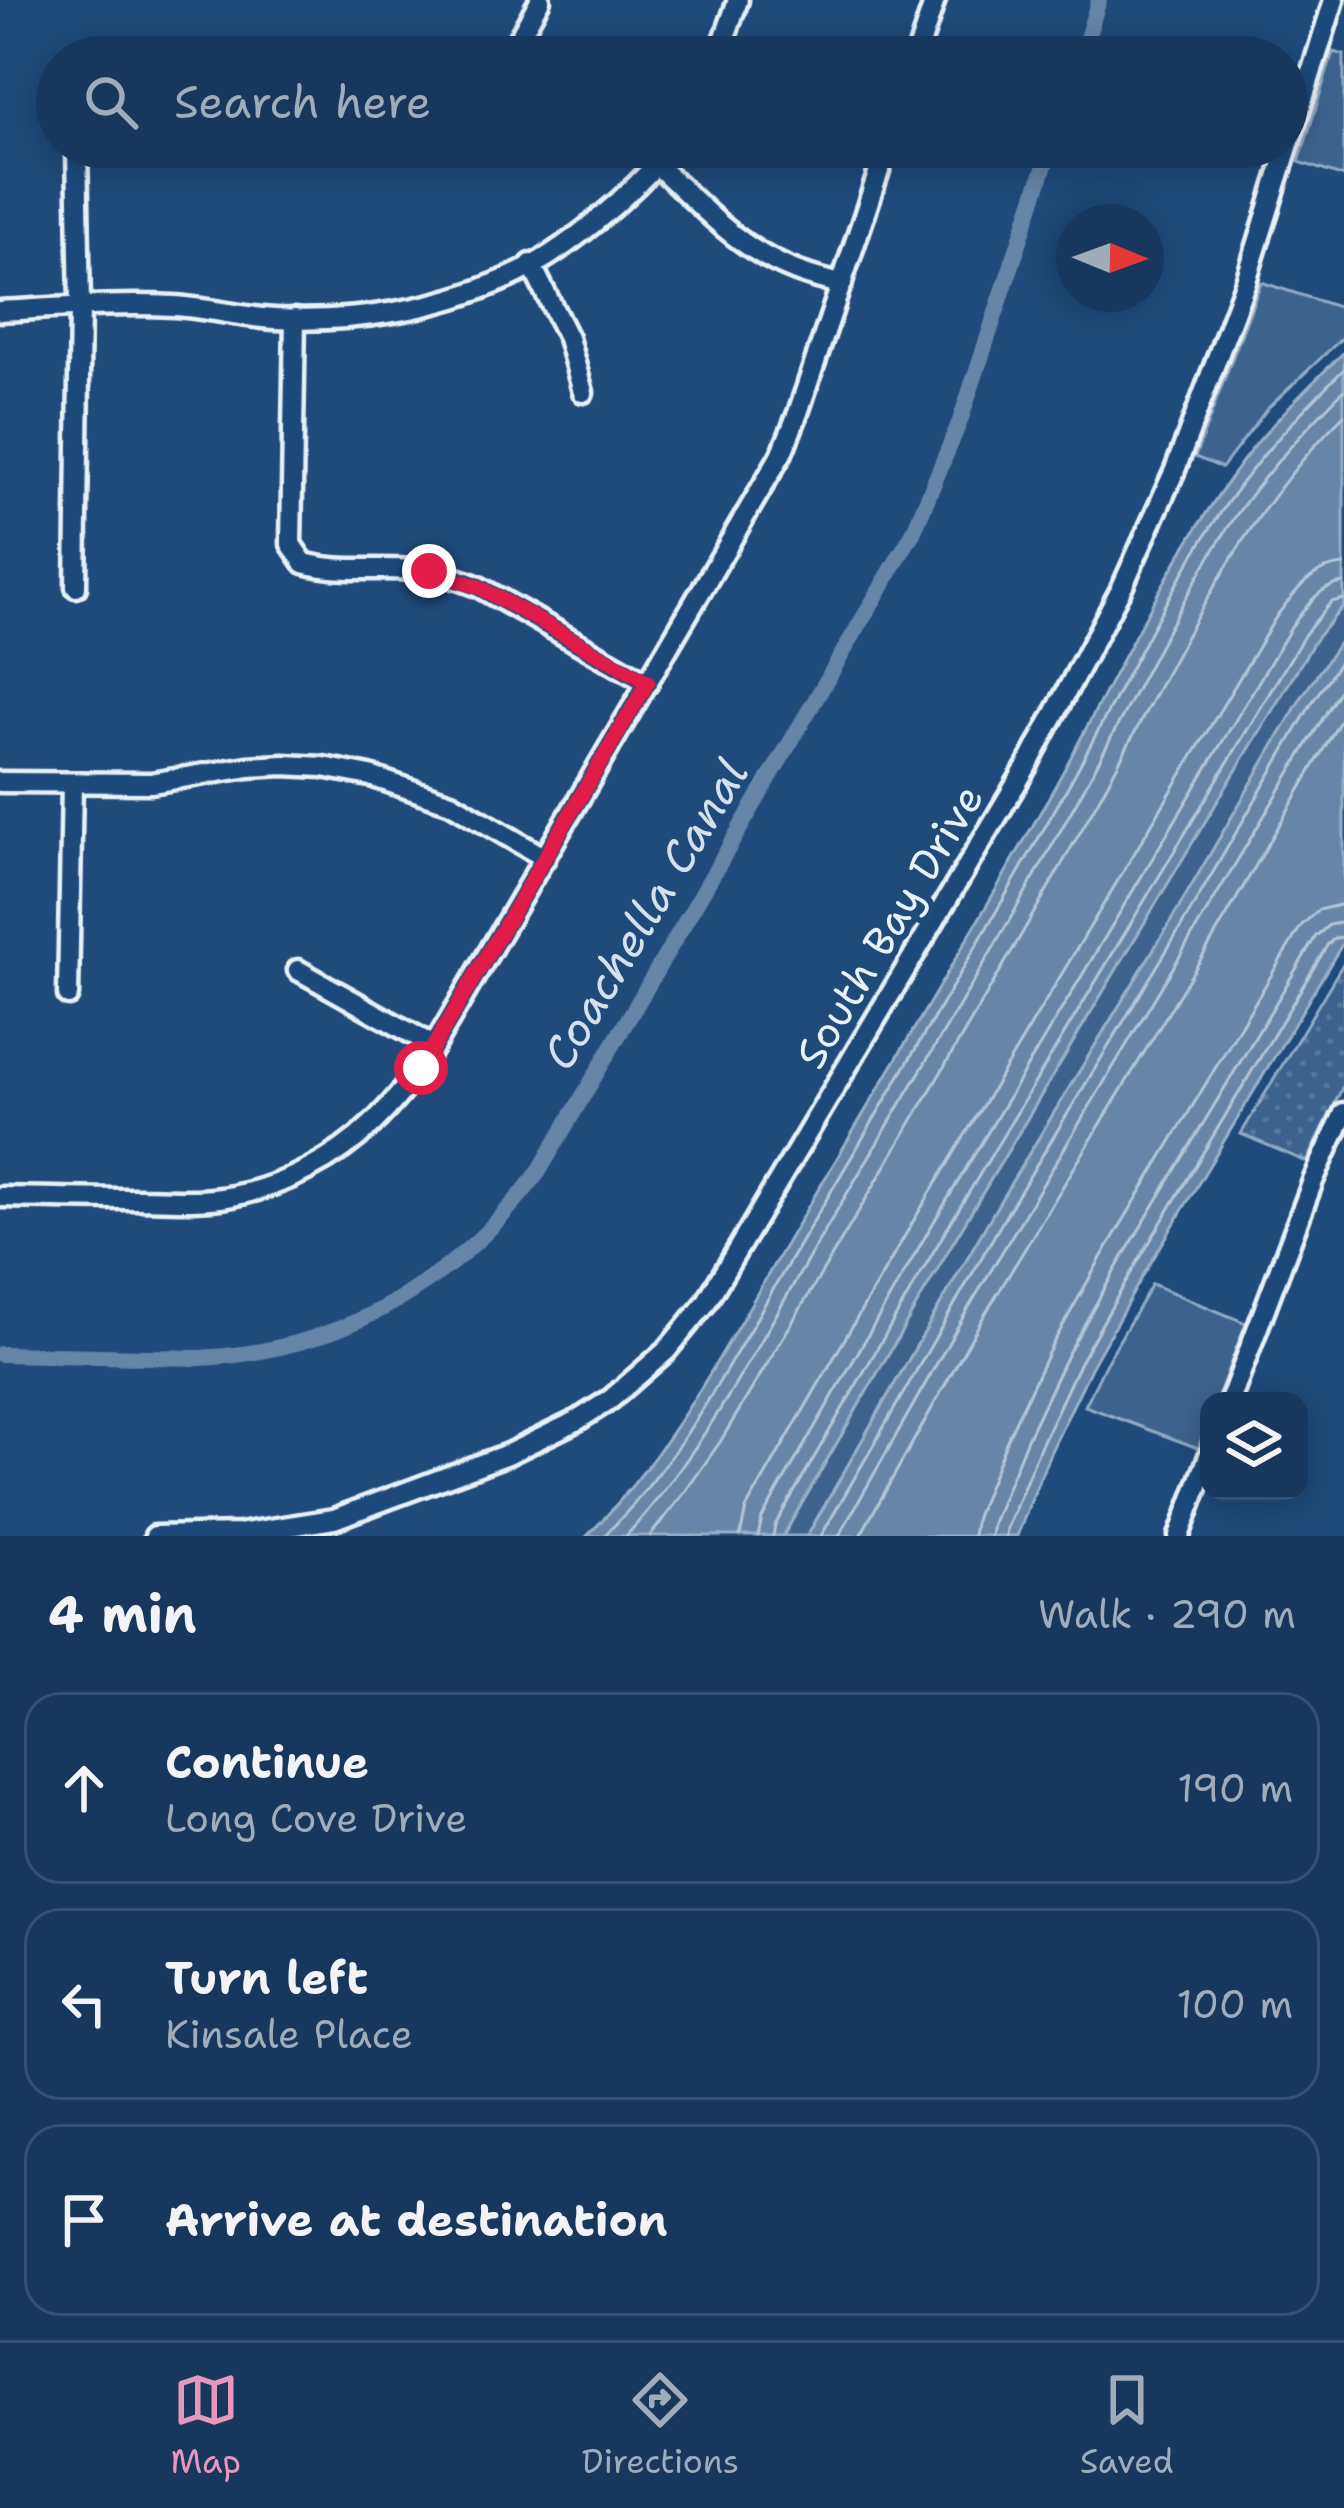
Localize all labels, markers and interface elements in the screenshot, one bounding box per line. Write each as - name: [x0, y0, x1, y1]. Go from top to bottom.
- search box: [36, 36, 1308, 168]
- icon: search: [78, 69, 144, 135]
- text: Search here: [174, 72, 431, 132]
- north arrow: [1056, 204, 1164, 312]
- route end: [402, 544, 456, 598]
- water label: Coachella Canal: [528, 747, 762, 1081]
- street label: South Bay Drive: [782, 774, 996, 1078]
- route start: [394, 1041, 448, 1095]
- map controls: [1200, 1392, 1308, 1500]
- button: layers: [1200, 1392, 1308, 1500]
- text: 4 min: [48, 1580, 197, 1648]
- text: Walk · 290 m: [1038, 1588, 1296, 1640]
- text: Continue: [165, 1732, 369, 1792]
- icon: ahead: [51, 1755, 117, 1821]
- text: 190 m: [1177, 1762, 1293, 1814]
- text: Long Cove Drive: [165, 1792, 467, 1844]
- text: Turn left: [165, 1948, 368, 2008]
- icon: left: [51, 1971, 117, 2037]
- text: 100 m: [1177, 1978, 1293, 2030]
- text: Kinsale Place: [165, 2008, 413, 2060]
- icon: arrive: [51, 2187, 117, 2253]
- text: Arrive at destination: [165, 2190, 668, 2250]
- tab: Map: [170, 2367, 241, 2484]
- tab: Directions: [582, 2367, 739, 2484]
- tab: Saved: [1080, 2367, 1174, 2484]

